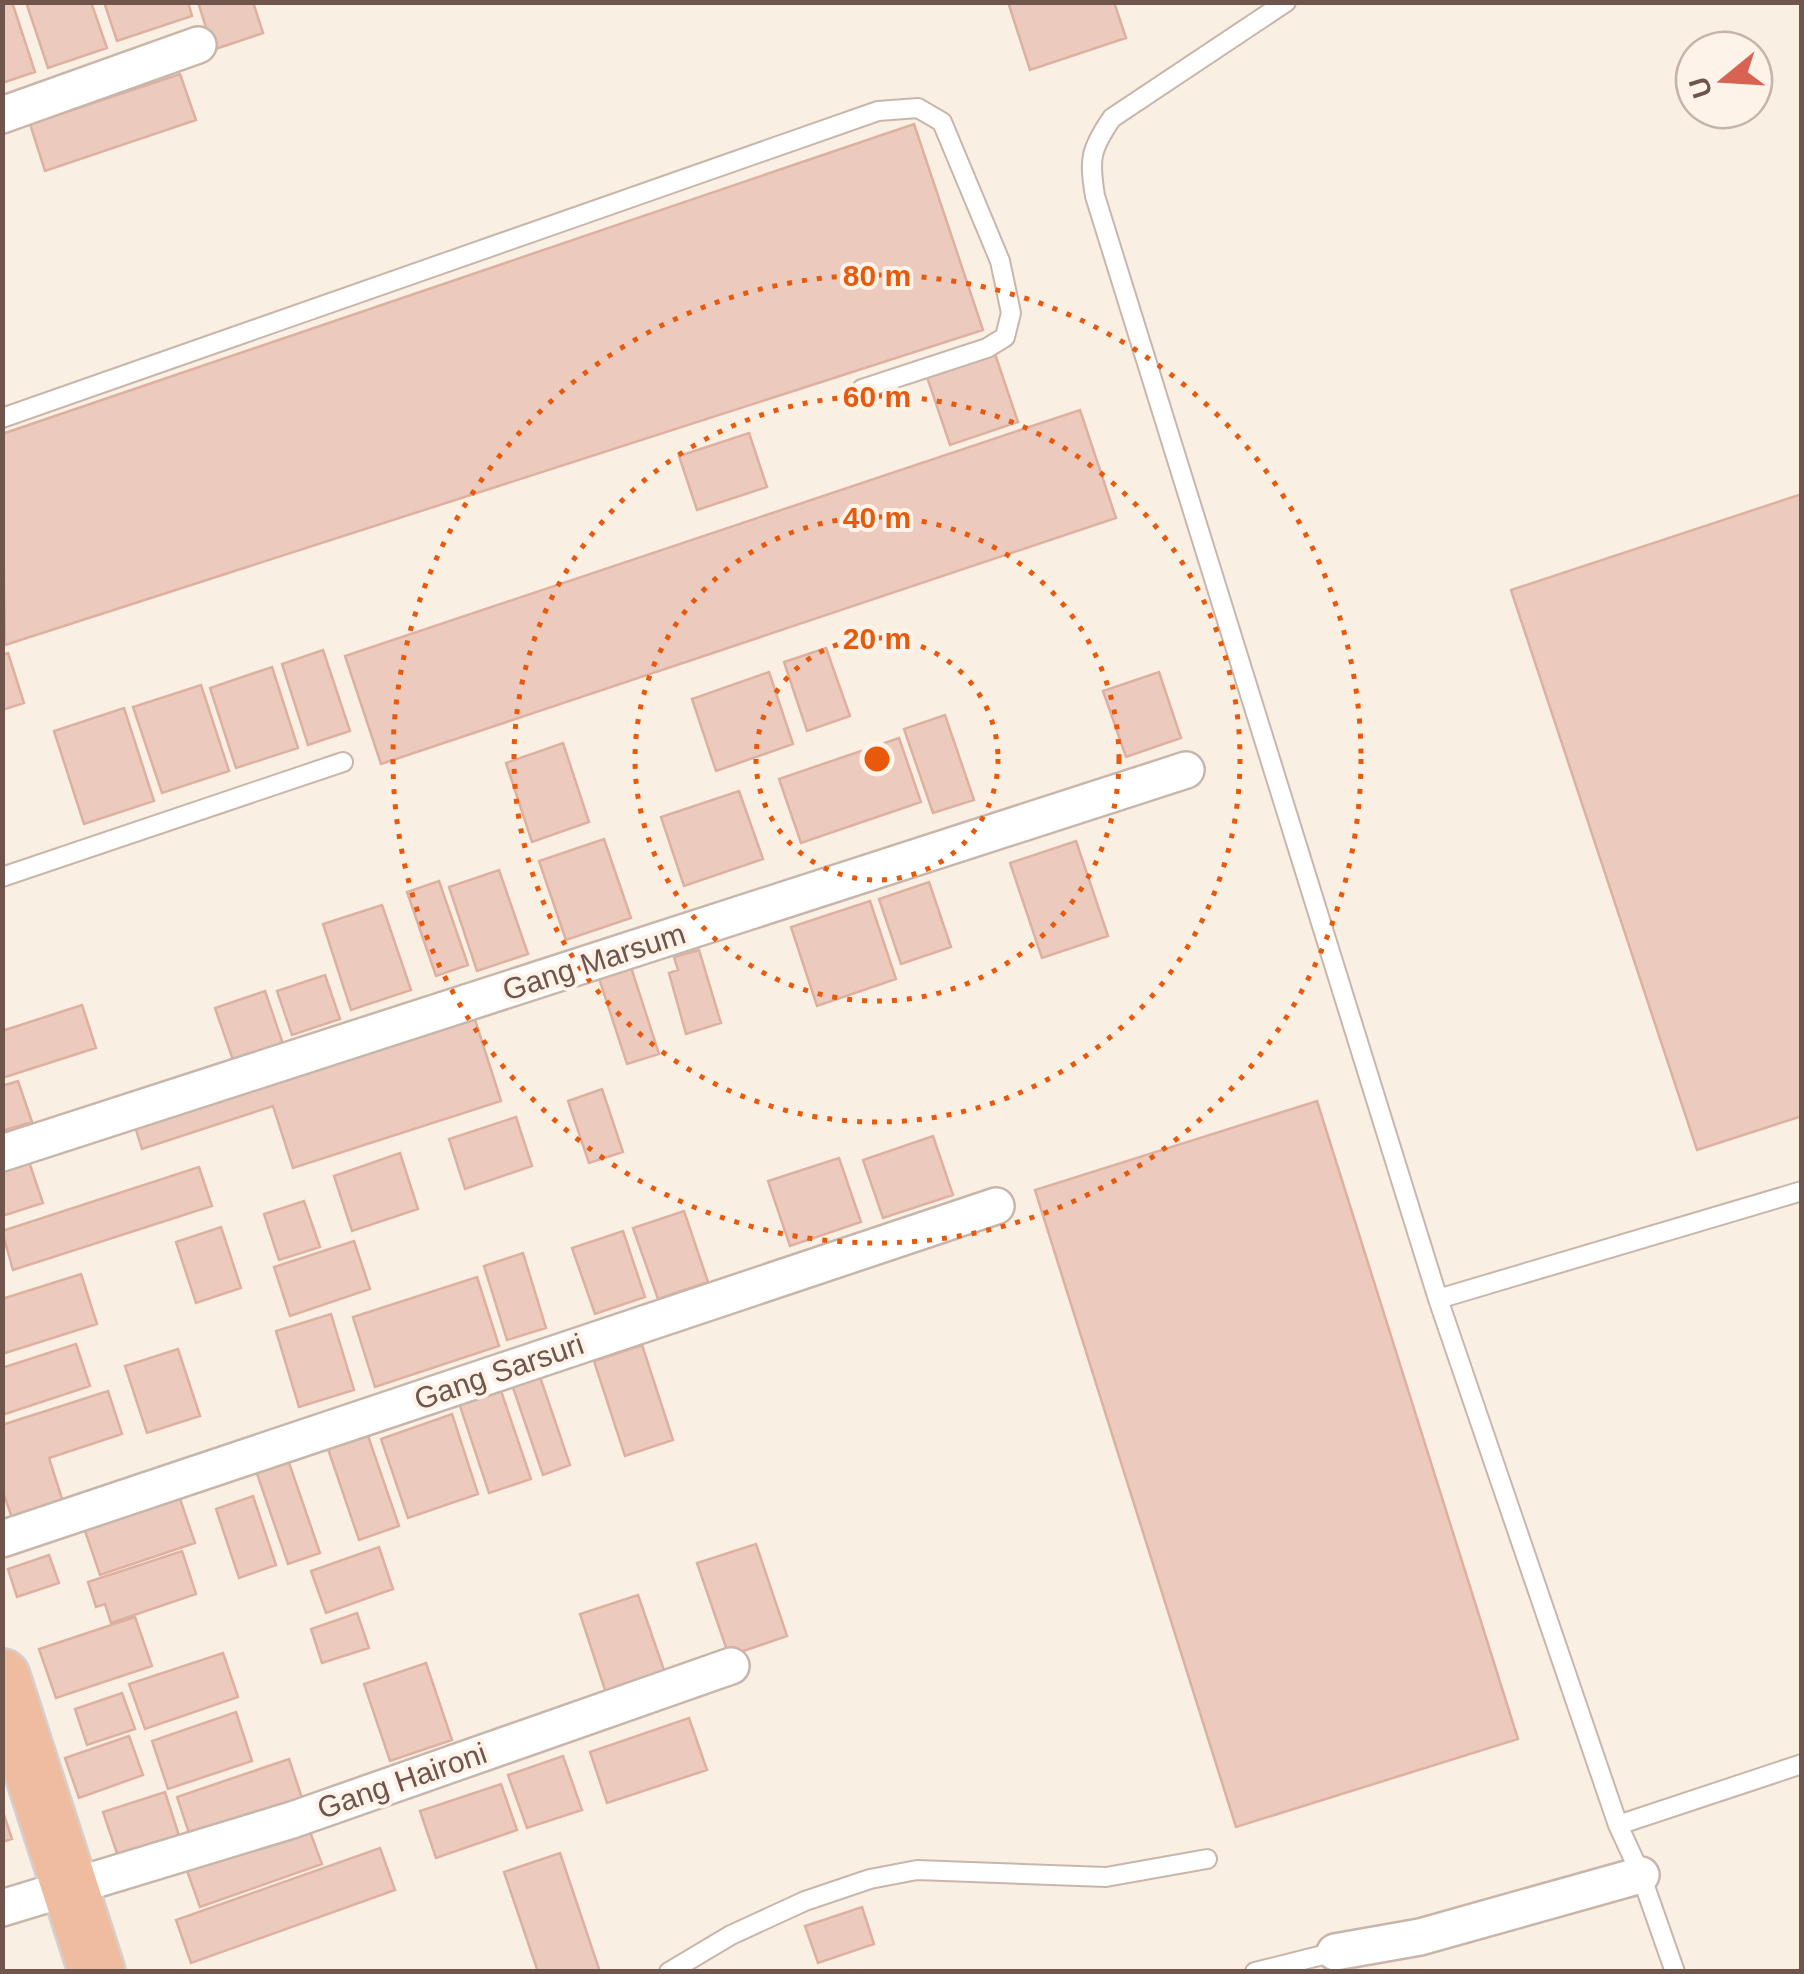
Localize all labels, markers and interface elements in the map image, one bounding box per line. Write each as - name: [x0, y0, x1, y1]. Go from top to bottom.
- north arrow: [1674, 30, 1774, 130]
- text: U: [1683, 73, 1719, 102]
- text: 80 m: [843, 259, 911, 292]
- text: 60 m: [843, 380, 911, 413]
- text: 40 m: [843, 501, 911, 534]
- text: 20 m: [843, 622, 911, 655]
- centre of rings: [859, 741, 895, 777]
- street label: Gang Marsum: [498, 916, 689, 1007]
- street label: Gang Sarsuri: [410, 1327, 588, 1416]
- street label: Gang Haironi: [313, 1736, 491, 1825]

